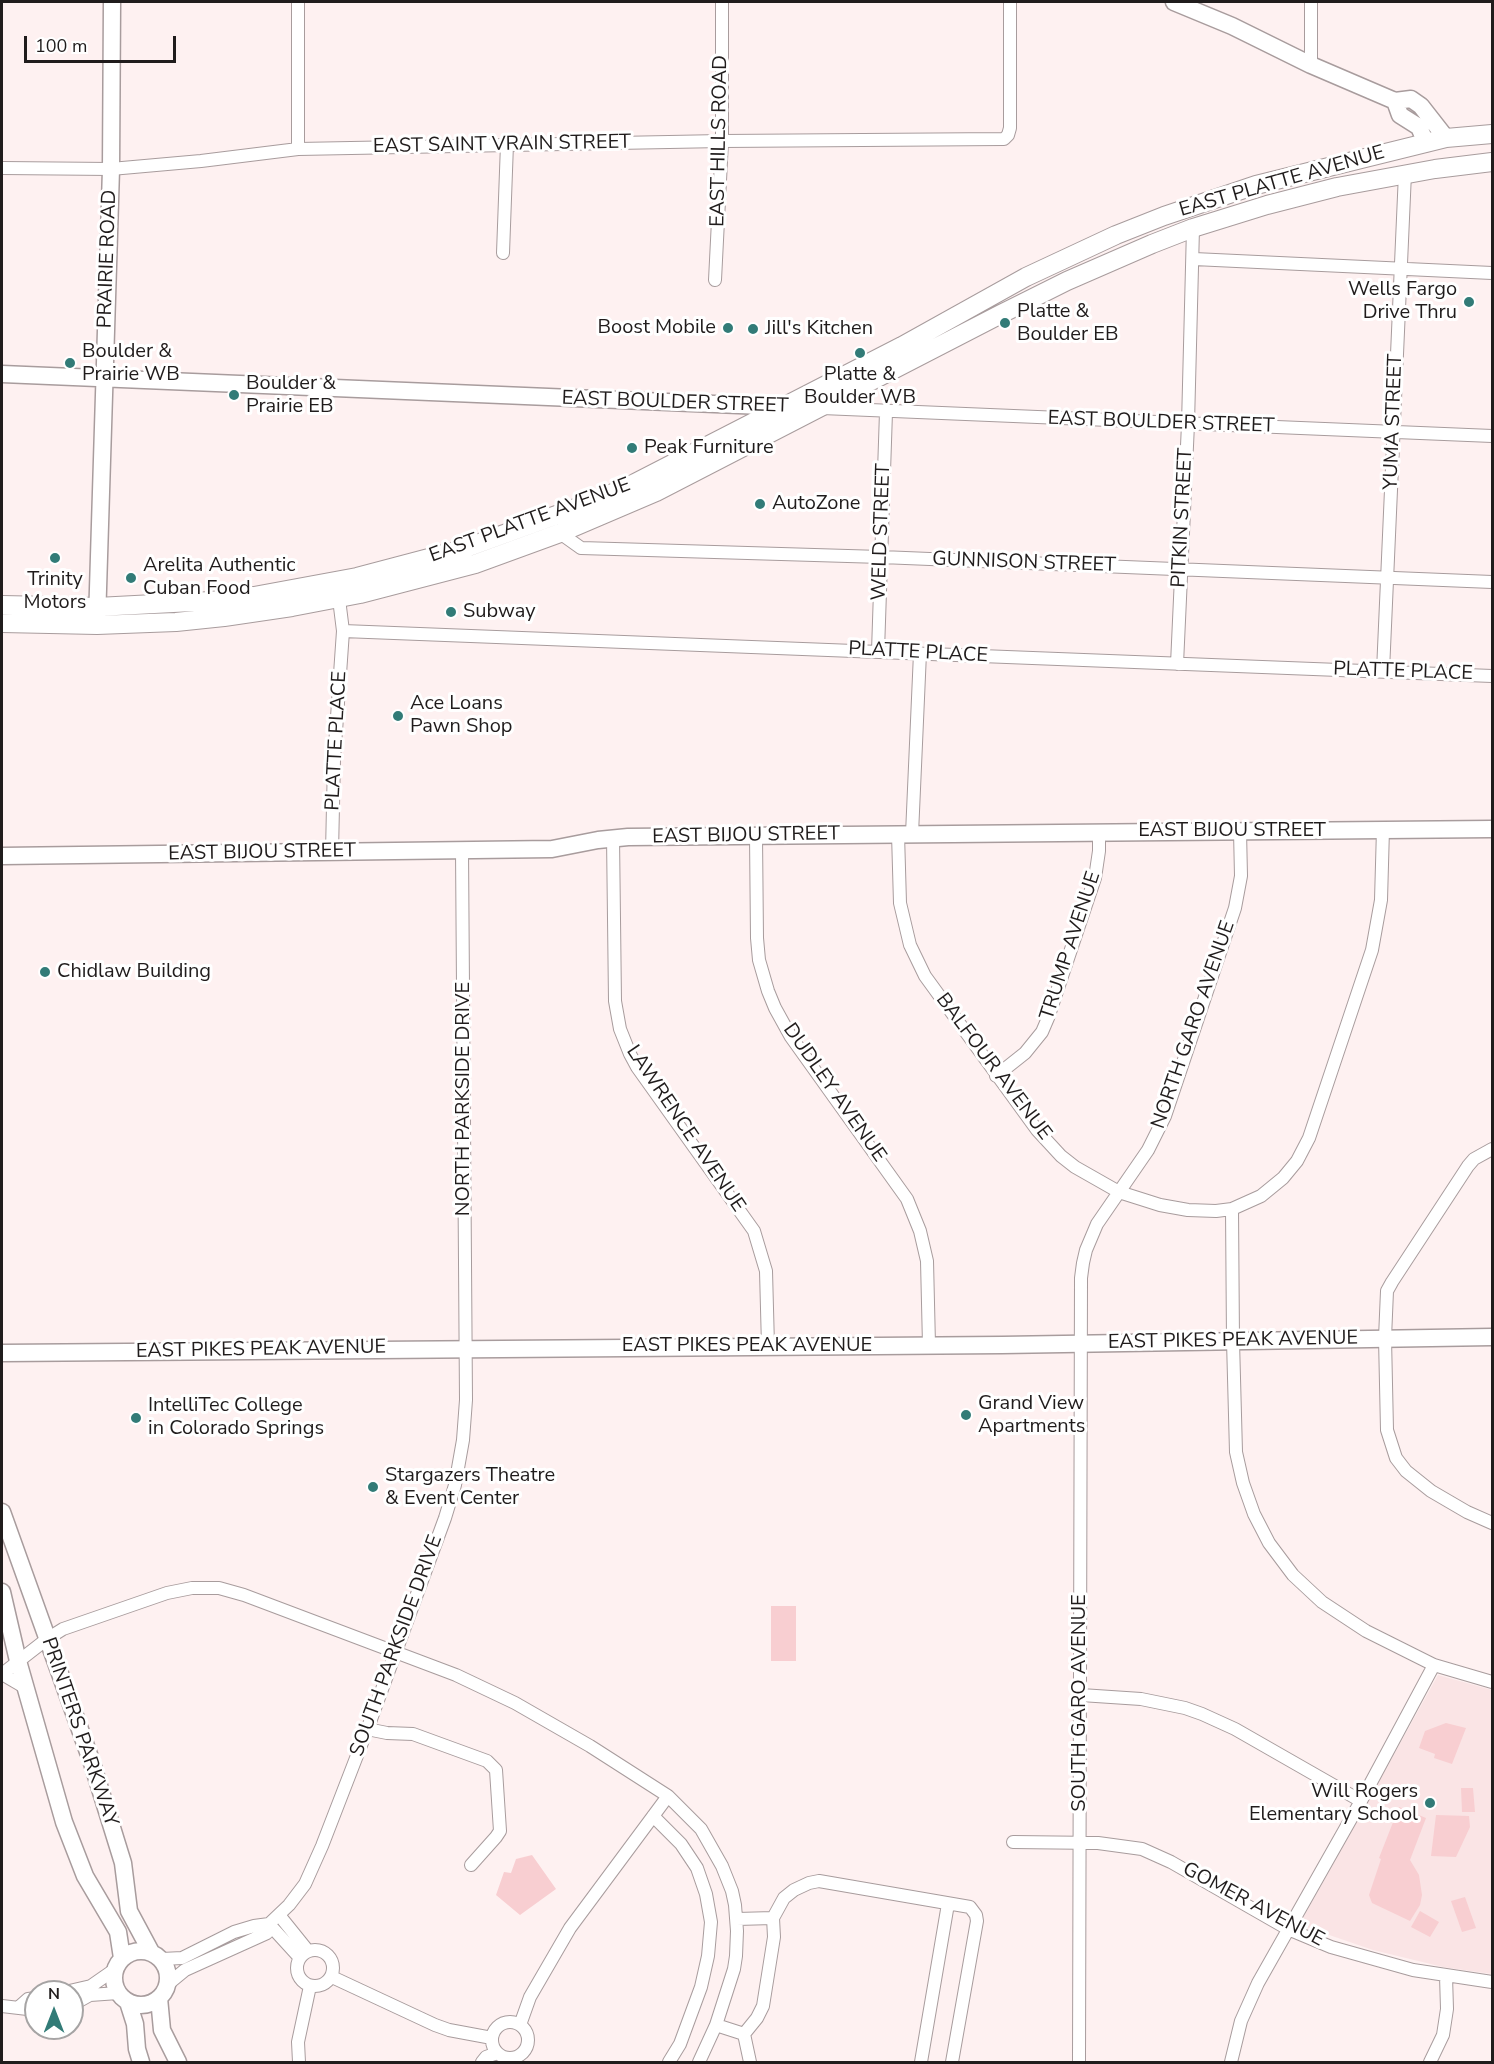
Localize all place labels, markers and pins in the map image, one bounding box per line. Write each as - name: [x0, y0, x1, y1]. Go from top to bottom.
- place label: Wells Fargo Drive Thru: [1348, 278, 1457, 325]
- marker: Wells Fargo Drive Thru: [1462, 295, 1476, 309]
- place label: Platte & Boulder EB: [1017, 300, 1118, 347]
- place label: Boost Mobile: [598, 316, 716, 340]
- marker: Platte & Boulder EB: [998, 316, 1012, 330]
- place label: Jill's Kitchen: [765, 317, 873, 341]
- marker: Boost Mobile: [721, 321, 735, 335]
- marker: Jill's Kitchen: [746, 322, 760, 336]
- place label: Boulder & Prairie WB: [82, 340, 180, 387]
- marker: Platte & Boulder WB: [853, 346, 867, 360]
- marker: Boulder & Prairie WB: [63, 356, 77, 370]
- place label: Platte & Boulder WB: [804, 363, 916, 410]
- place label: Boulder & Prairie EB: [246, 372, 336, 419]
- marker: Boulder & Prairie EB: [227, 388, 241, 402]
- place label: Peak Furniture: [644, 436, 774, 460]
- marker: Peak Furniture: [625, 441, 639, 455]
- place label: AutoZone: [772, 492, 860, 516]
- marker: AutoZone: [753, 497, 767, 511]
- marker: Trinity Motors: [48, 551, 62, 565]
- place label: Arelita Authentic Cuban Food: [143, 554, 296, 601]
- place label: Trinity Motors: [24, 568, 86, 615]
- marker: Arelita Authentic Cuban Food: [124, 571, 138, 585]
- place label: Subway: [463, 600, 535, 624]
- marker: Subway: [444, 605, 458, 619]
- place label: Ace Loans Pawn Shop: [410, 692, 512, 739]
- marker: Ace Loans Pawn Shop: [391, 709, 405, 723]
- place label: Chidlaw Building: [57, 960, 211, 984]
- marker: Chidlaw Building: [38, 965, 52, 979]
- place label: Grand View Apartments: [978, 1392, 1085, 1439]
- place label: IntelliTec College in Colorado Springs: [148, 1394, 324, 1441]
- marker: Grand View Apartments: [959, 1408, 973, 1422]
- marker: IntelliTec College in Colorado Springs: [129, 1411, 143, 1425]
- place label: Stargazers Theatre & Event Center: [385, 1464, 555, 1511]
- marker: Stargazers Theatre & Event Center: [366, 1480, 380, 1494]
- place label: Will Rogers Elementary School: [1249, 1780, 1418, 1827]
- marker: Will Rogers Elementary School: [1423, 1796, 1437, 1810]

